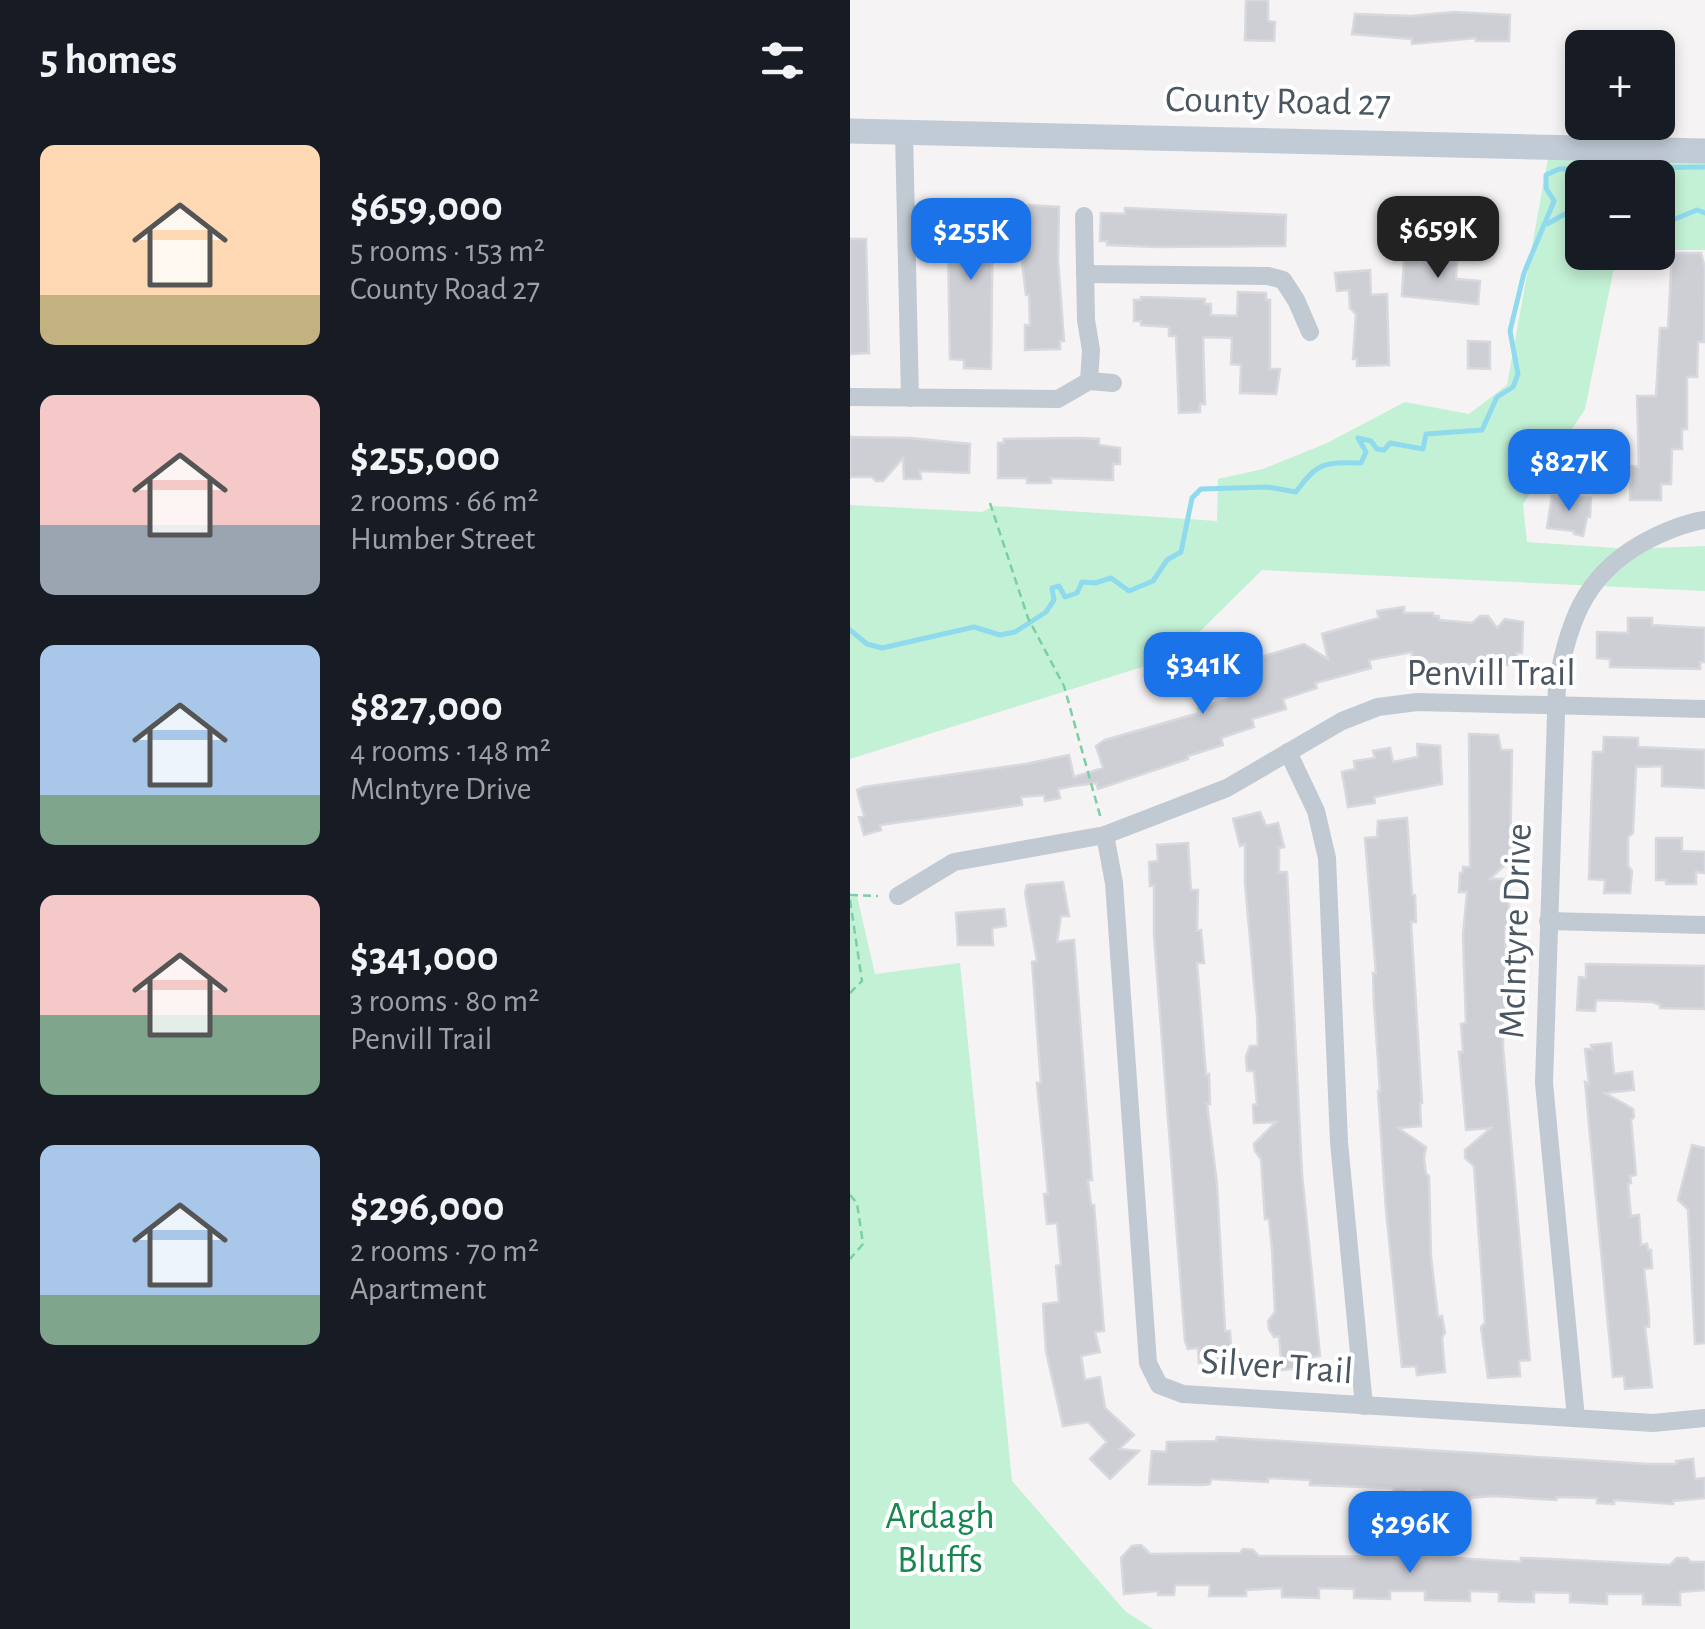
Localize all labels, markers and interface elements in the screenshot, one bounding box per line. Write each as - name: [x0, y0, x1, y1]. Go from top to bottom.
- map controls: [1565, 30, 1675, 270]
- button: +: [1565, 30, 1675, 140]
- icon: filters: [755, 33, 810, 88]
- text: 5 homes: [40, 39, 177, 81]
- street label: County Road 27: [1165, 81, 1391, 123]
- button: −: [1565, 160, 1675, 270]
- icon: home: [120, 185, 240, 305]
- text: $659,000: [350, 186, 503, 228]
- pin: $659K: [1368, 196, 1508, 281]
- pin: $255K: [901, 198, 1041, 283]
- text: $659K: [1399, 212, 1477, 244]
- text: $255K: [933, 214, 1009, 246]
- text: 5 rooms · 153 m²: [350, 235, 545, 267]
- text: County Road 27: [350, 273, 540, 305]
- pin: $827K: [1499, 429, 1639, 514]
- icon: home: [120, 435, 240, 555]
- text: $255,000: [350, 436, 500, 478]
- text: $827K: [1530, 445, 1608, 477]
- text: 2 rooms · 66 m²: [350, 485, 539, 517]
- text: Humber Street: [350, 523, 535, 555]
- pin: $341K: [1133, 632, 1273, 717]
- text: $341K: [1166, 648, 1240, 680]
- street label: Penvill Trail: [1406, 655, 1576, 693]
- icon: home: [120, 685, 240, 805]
- text: $827,000: [350, 686, 503, 728]
- text: 4 rooms · 148 m²: [350, 735, 551, 767]
- text: McIntyre Drive: [350, 773, 531, 805]
- street label: McIntyre Drive: [1493, 823, 1539, 1039]
- icon: home: [120, 935, 240, 1055]
- text: $341,000: [350, 936, 499, 978]
- text: 3 rooms · 80 m²: [350, 985, 539, 1017]
- text: Penvill Trail: [350, 1023, 492, 1055]
- icon: home: [120, 1185, 240, 1305]
- text: $296,000: [350, 1186, 505, 1228]
- text: 2 rooms · 70 m²: [350, 1235, 539, 1267]
- text: Apartment: [350, 1273, 486, 1305]
- street label: Silver Trail: [1200, 1343, 1354, 1391]
- pin: $296K: [1340, 1491, 1480, 1576]
- park label: Ardagh Bluffs: [885, 1498, 995, 1580]
- text: $296K: [1370, 1507, 1450, 1539]

